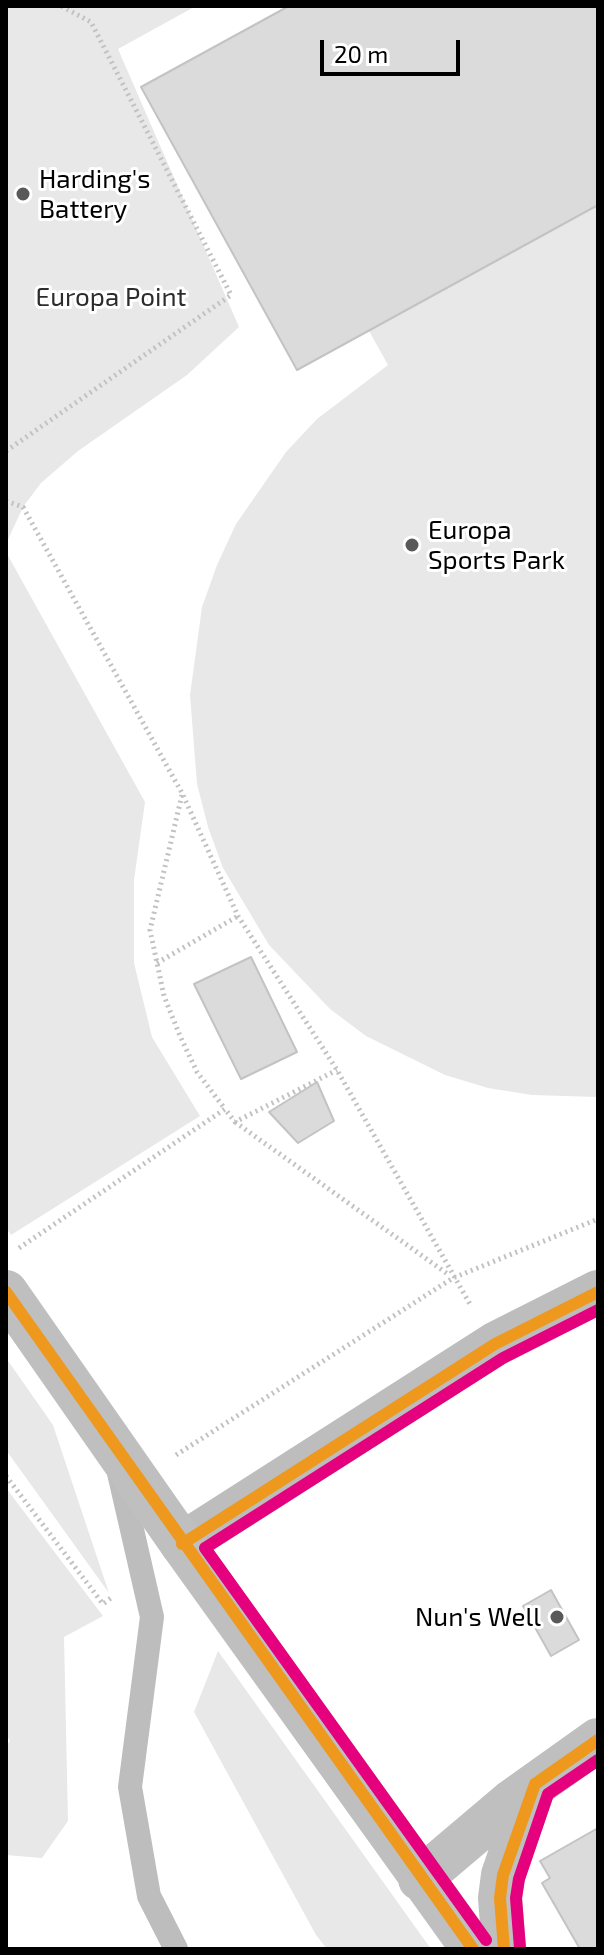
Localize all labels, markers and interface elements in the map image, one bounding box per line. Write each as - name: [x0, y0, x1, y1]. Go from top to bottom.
- scale bar: [324, 24, 464, 74]
- text: 20 m: [334, 39, 388, 68]
- place label: Harding's Battery: [39, 163, 150, 224]
- marker: Harding's Battery: [14, 185, 32, 203]
- park label: Europa Point: [36, 281, 186, 313]
- place label: Europa Sports Park: [428, 514, 565, 576]
- marker: Europa Sports Park: [403, 536, 421, 554]
- place label: Nun's Well: [415, 1601, 541, 1633]
- marker: Nun's Well: [548, 1608, 566, 1626]

